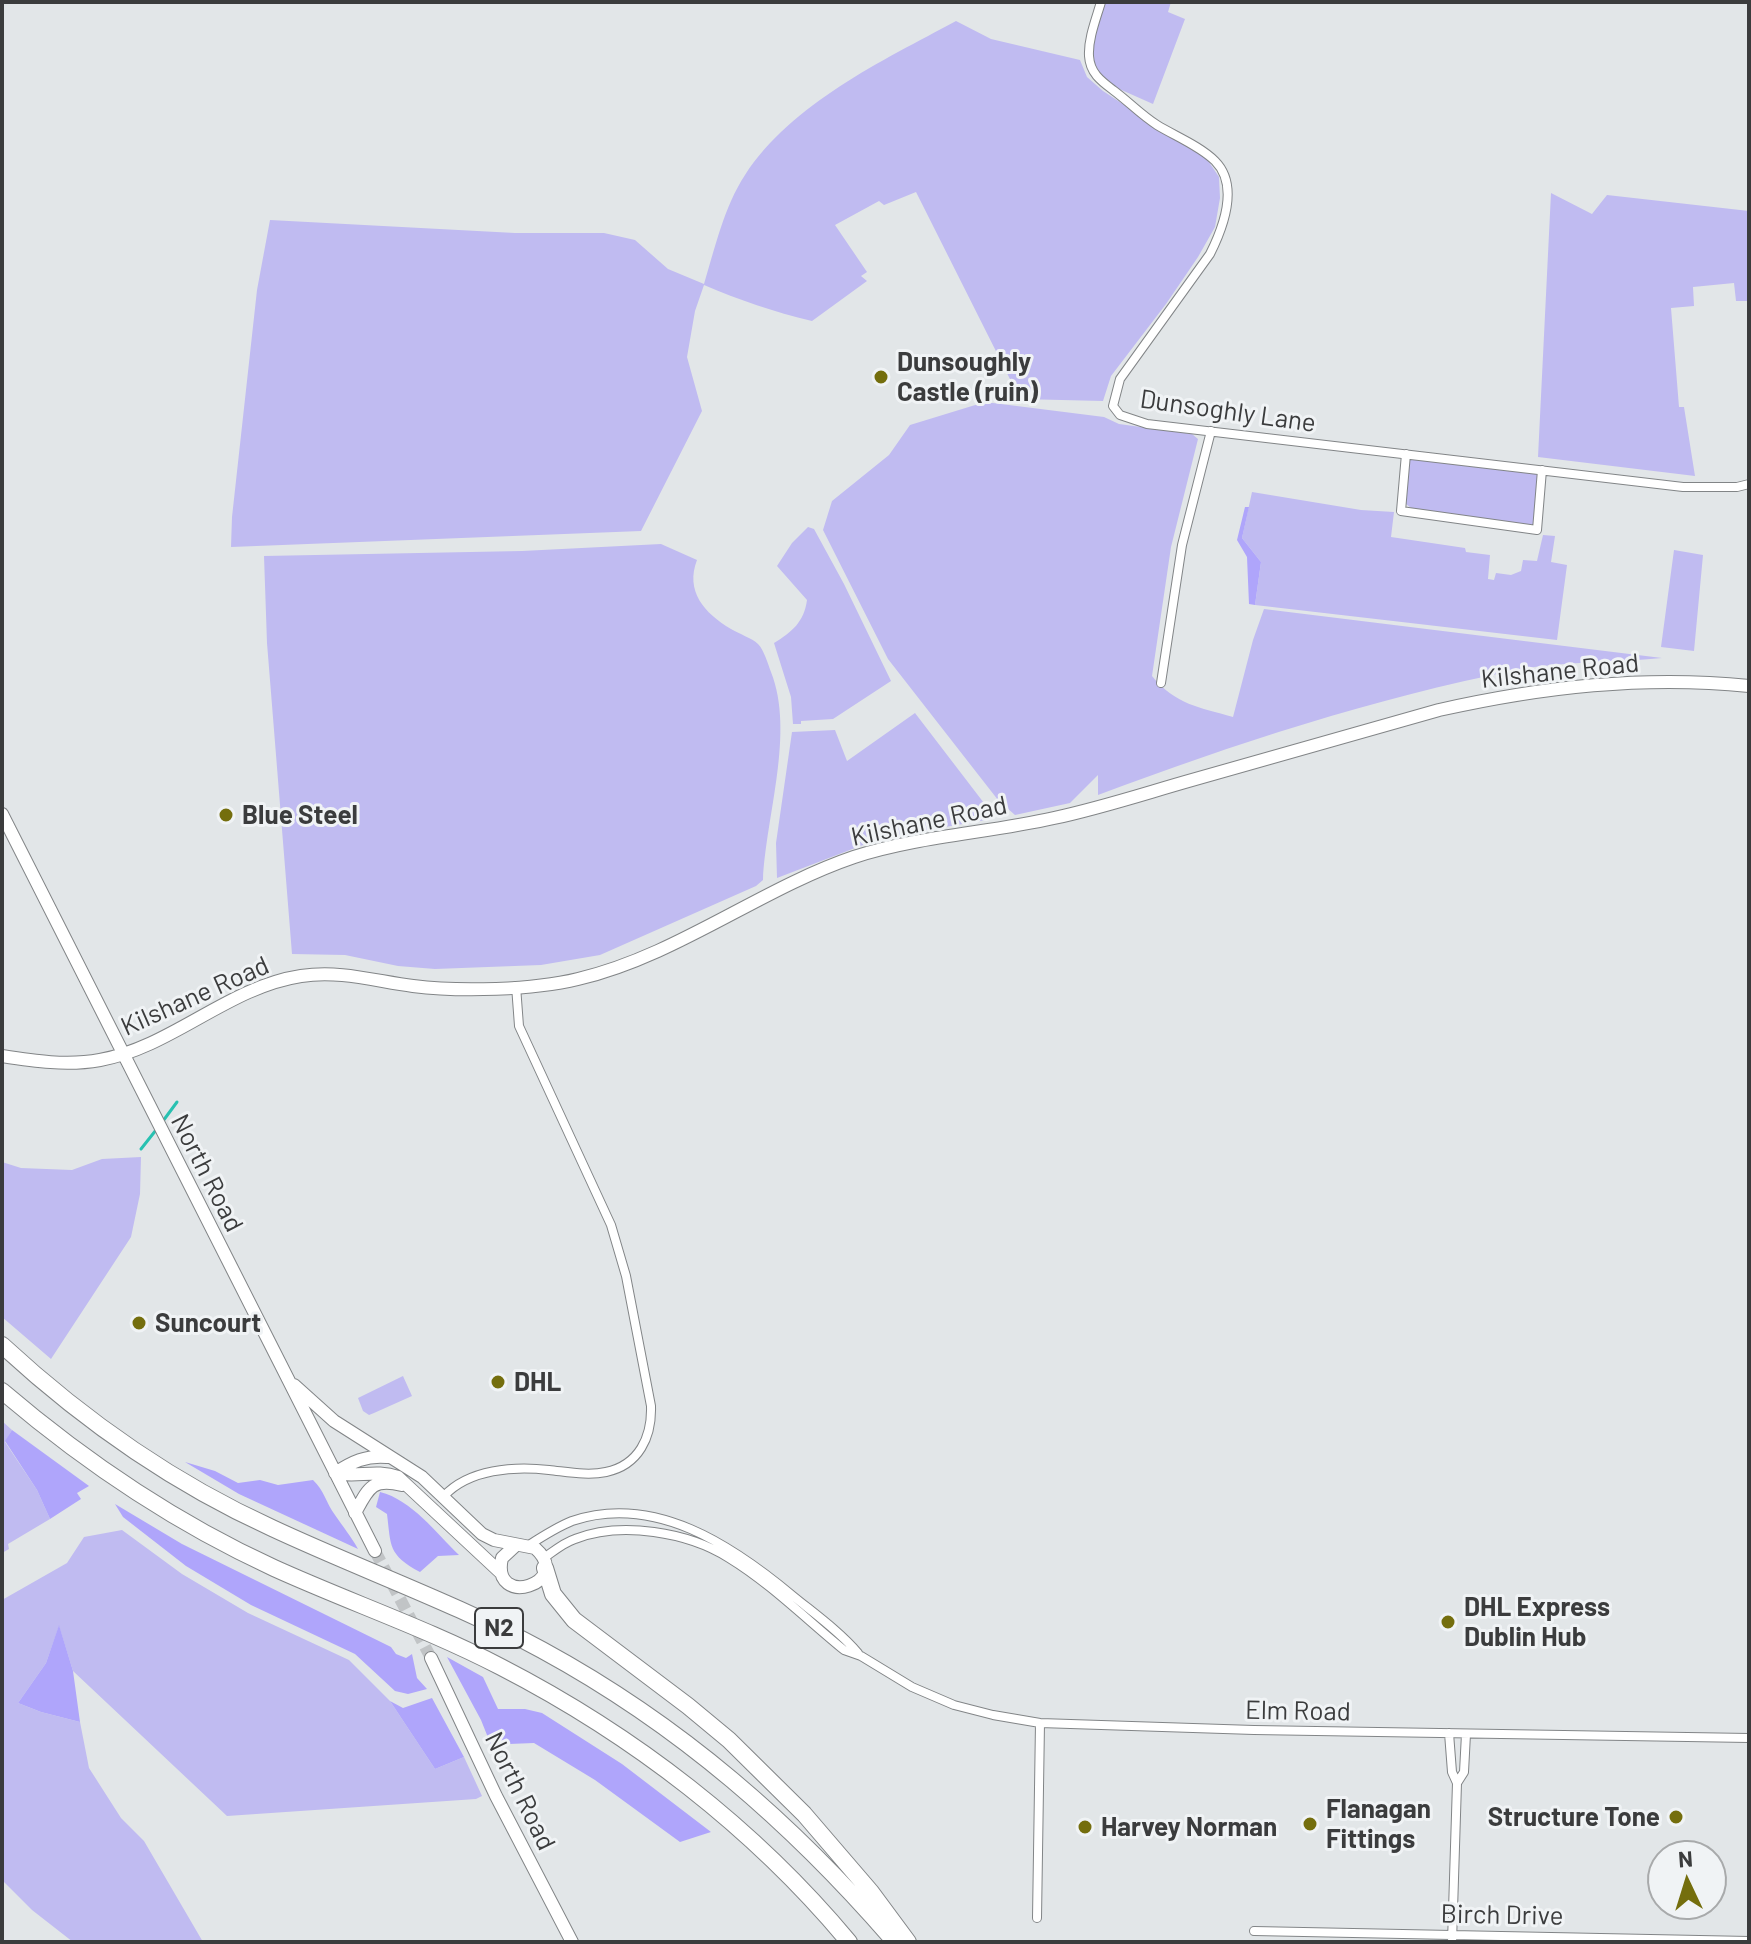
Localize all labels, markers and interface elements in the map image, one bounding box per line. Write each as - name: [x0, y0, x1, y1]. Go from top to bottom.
- place label: Dunsoughly Castle (ruin): [897, 346, 1038, 408]
- marker: Dunsoughly Castle (ruin): [872, 368, 890, 386]
- street label: Dunsoghly Lane: [1138, 383, 1318, 439]
- street label: Kilshane Road: [1479, 647, 1641, 695]
- street label: Kilshane Road: [848, 789, 1010, 853]
- place label: Blue Steel: [242, 799, 358, 831]
- marker: Blue Steel: [217, 806, 235, 824]
- street label: Kilshane Road: [116, 949, 274, 1043]
- street label: North Road: [164, 1109, 250, 1237]
- place label: Suncourt: [155, 1307, 261, 1339]
- marker: Suncourt: [130, 1314, 148, 1332]
- place label: DHL: [514, 1366, 561, 1398]
- marker: DHL: [489, 1373, 507, 1391]
- place label: DHL Express Dublin Hub: [1464, 1591, 1610, 1652]
- road number: N2: [475, 1608, 523, 1648]
- marker: DHL Express Dublin Hub: [1439, 1613, 1457, 1631]
- street label: Elm Road: [1245, 1694, 1351, 1728]
- street label: North Road: [478, 1727, 562, 1855]
- place label: Flanagan Fittings: [1326, 1793, 1431, 1854]
- place label: Structure Tone: [1488, 1801, 1660, 1833]
- marker: Structure Tone: [1667, 1808, 1685, 1826]
- place label: Harvey Norman: [1101, 1811, 1277, 1843]
- marker: Flanagan Fittings: [1301, 1815, 1319, 1833]
- marker: Harvey Norman: [1076, 1818, 1094, 1836]
- north arrow: [1647, 1840, 1727, 1920]
- text: N: [1677, 1845, 1694, 1872]
- street label: Birch Drive: [1440, 1898, 1564, 1932]

